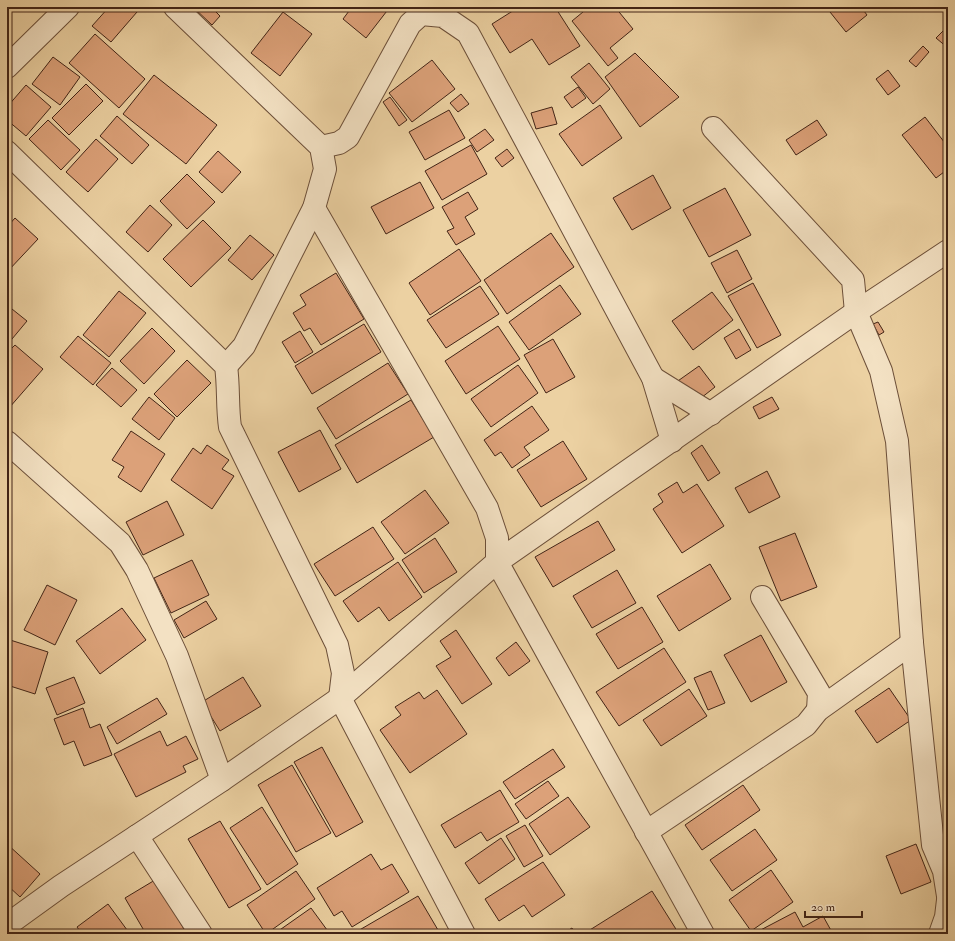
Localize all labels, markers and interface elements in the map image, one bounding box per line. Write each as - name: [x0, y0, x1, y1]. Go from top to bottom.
- scale bar: [805, 893, 862, 919]
- text: 20 m: [811, 900, 836, 915]

